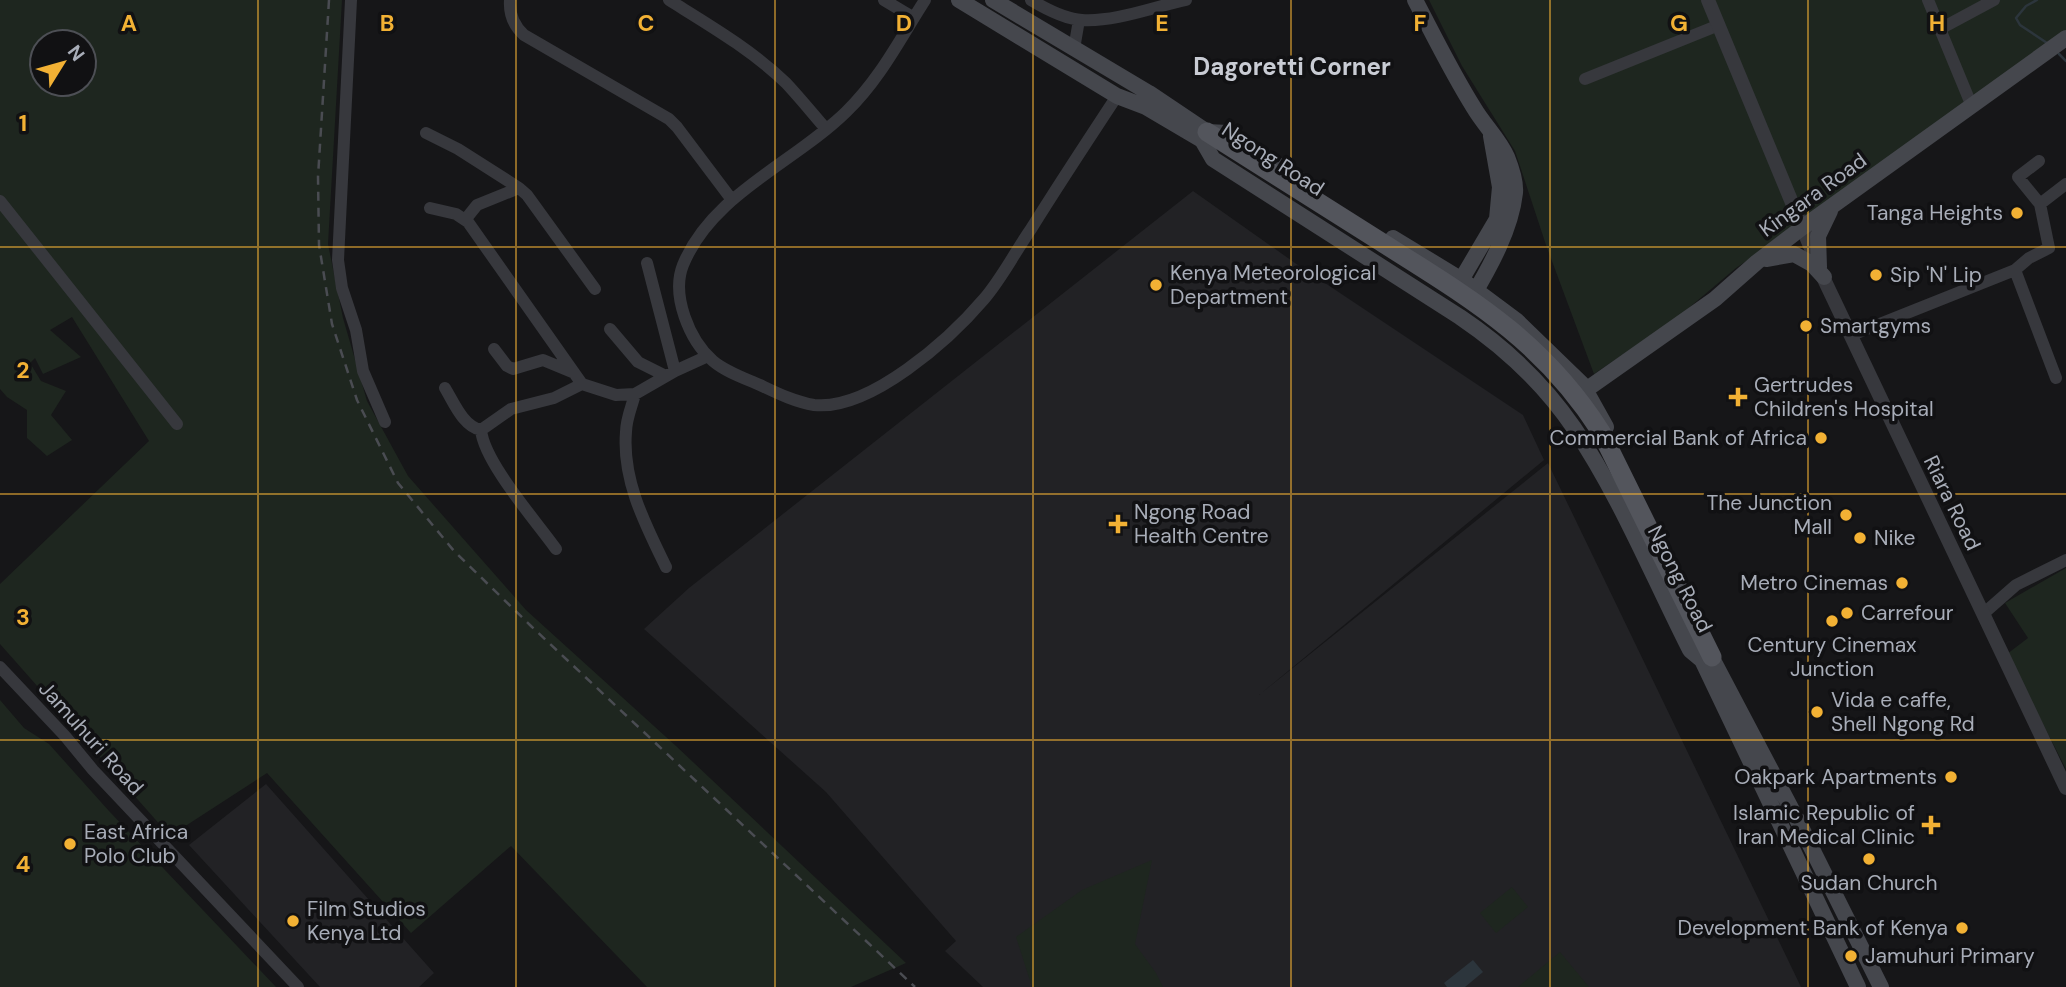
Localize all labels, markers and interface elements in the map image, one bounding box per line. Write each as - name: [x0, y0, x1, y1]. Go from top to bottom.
- text: A: [121, 8, 137, 38]
- text: B: [380, 8, 394, 38]
- text: C: [638, 8, 654, 38]
- text: D: [896, 8, 912, 38]
- text: E: [1155, 8, 1169, 38]
- text: F: [1414, 8, 1427, 38]
- text: G: [1670, 8, 1688, 38]
- text: H: [1929, 8, 1945, 38]
- north arrow: [28, 28, 98, 98]
- text: N: [62, 40, 90, 66]
- district label: Dagoretti Corner: [1193, 51, 1391, 82]
- text: 1: [19, 108, 27, 138]
- street label: Ngong Road: [1217, 116, 1329, 202]
- street label: Kingara Road: [1754, 147, 1872, 243]
- place label: Tanga Heights: [1867, 199, 2003, 227]
- marker: Tanga Heights: [2009, 205, 2025, 221]
- place label: Kenya Meteorological Department: [1170, 259, 1376, 311]
- place label: Sip 'N' Lip: [1890, 261, 1982, 289]
- marker: Sip 'N' Lip: [1868, 267, 1884, 283]
- marker: Kenya Meteorological Department: [1148, 277, 1164, 293]
- place label: Smartgyms: [1820, 312, 1931, 340]
- marker: Smartgyms: [1798, 318, 1814, 334]
- text: 2: [16, 355, 30, 385]
- place label: Gertrudes Children's Hospital: [1754, 371, 1934, 423]
- marker: Gertrudes Children's Hospital: [1728, 387, 1748, 407]
- place label: Commercial Bank of Africa: [1550, 424, 1807, 452]
- marker: Commercial Bank of Africa: [1813, 430, 1829, 446]
- street label: Riara Road: [1917, 451, 1987, 555]
- place label: The Junction Mall: [1707, 489, 1832, 541]
- place label: Ngong Road Health Centre: [1134, 498, 1269, 550]
- marker: The Junction Mall: [1838, 507, 1854, 523]
- marker: Ngong Road Health Centre: [1108, 514, 1128, 534]
- street label: Ngong Road: [1641, 521, 1719, 637]
- place label: Nike: [1874, 524, 1915, 552]
- marker: Nike: [1852, 530, 1868, 546]
- place label: Metro Cinemas: [1740, 569, 1888, 597]
- marker: Metro Cinemas: [1894, 575, 1910, 591]
- place label: Carrefour: [1861, 599, 1954, 627]
- text: 3: [16, 602, 30, 632]
- marker: Carrefour: [1839, 605, 1855, 621]
- marker: Century Cinemax Junction: [1824, 613, 1840, 629]
- place label: Century Cinemax Junction: [1748, 631, 1916, 683]
- street label: Jamuhuri Road: [32, 675, 150, 801]
- place label: Vida e caffe, Shell Ngong Rd: [1831, 686, 1975, 738]
- marker: Vida e caffe, Shell Ngong Rd: [1809, 704, 1825, 720]
- place label: Oakpark Apartments: [1734, 763, 1937, 791]
- marker: Oakpark Apartments: [1943, 769, 1959, 785]
- place label: Islamic Republic of Iran Medical Clinic: [1733, 799, 1915, 851]
- marker: Islamic Republic of Iran Medical Clinic: [1921, 815, 1941, 835]
- place label: East Africa Polo Club: [84, 818, 188, 870]
- marker: East Africa Polo Club: [62, 836, 78, 852]
- text: 4: [16, 849, 31, 879]
- marker: Sudan Church: [1861, 851, 1877, 867]
- place label: Sudan Church: [1800, 869, 1938, 897]
- place label: Film Studios Kenya Ltd: [307, 895, 426, 947]
- marker: Film Studios Kenya Ltd: [285, 913, 301, 929]
- place label: Development Bank of Kenya: [1678, 914, 1948, 942]
- marker: Development Bank of Kenya: [1954, 920, 1970, 936]
- place label: Jamuhuri Primary: [1865, 942, 2035, 970]
- marker: Jamuhuri Primary: [1843, 948, 1859, 964]

